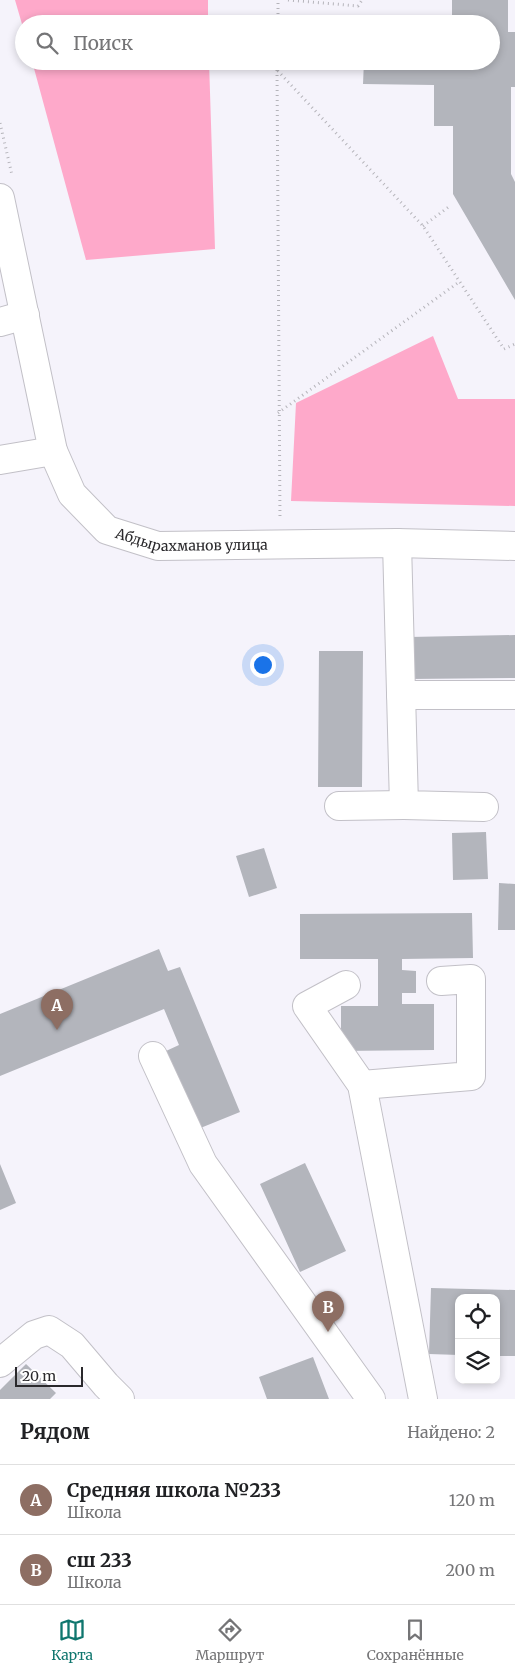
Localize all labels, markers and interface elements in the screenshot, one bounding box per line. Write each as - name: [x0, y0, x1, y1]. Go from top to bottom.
- search box: [15, 15, 500, 70]
- icon: search: [33, 29, 61, 57]
- text: Поиск: [73, 31, 133, 55]
- street label: Абдырахманов улица: [112, 524, 268, 556]
- your location: [250, 652, 276, 678]
- pin: A: [41, 989, 73, 1030]
- pin: B: [312, 1291, 344, 1332]
- map controls: [455, 1294, 500, 1384]
- button: locate: [455, 1294, 500, 1339]
- button: layers: [455, 1339, 500, 1384]
- scale bar: [15, 1364, 82, 1387]
- text: 20 m: [22, 1367, 56, 1385]
- text: Рядом: [20, 1418, 90, 1445]
- text: Найдено: 2: [407, 1422, 495, 1442]
- text: Средняя школа №233: [67, 1478, 281, 1502]
- text: A: [30, 1490, 42, 1510]
- text: 120 m: [449, 1490, 495, 1510]
- text: Школа: [67, 1502, 122, 1522]
- text: сш 233: [67, 1548, 132, 1572]
- text: B: [30, 1560, 42, 1580]
- text: 200 m: [445, 1560, 495, 1580]
- text: Школа: [67, 1572, 122, 1592]
- tab: Карта: [51, 1616, 93, 1664]
- tab: Маршрут: [196, 1616, 264, 1664]
- tab: Сохранённые: [367, 1616, 464, 1664]

